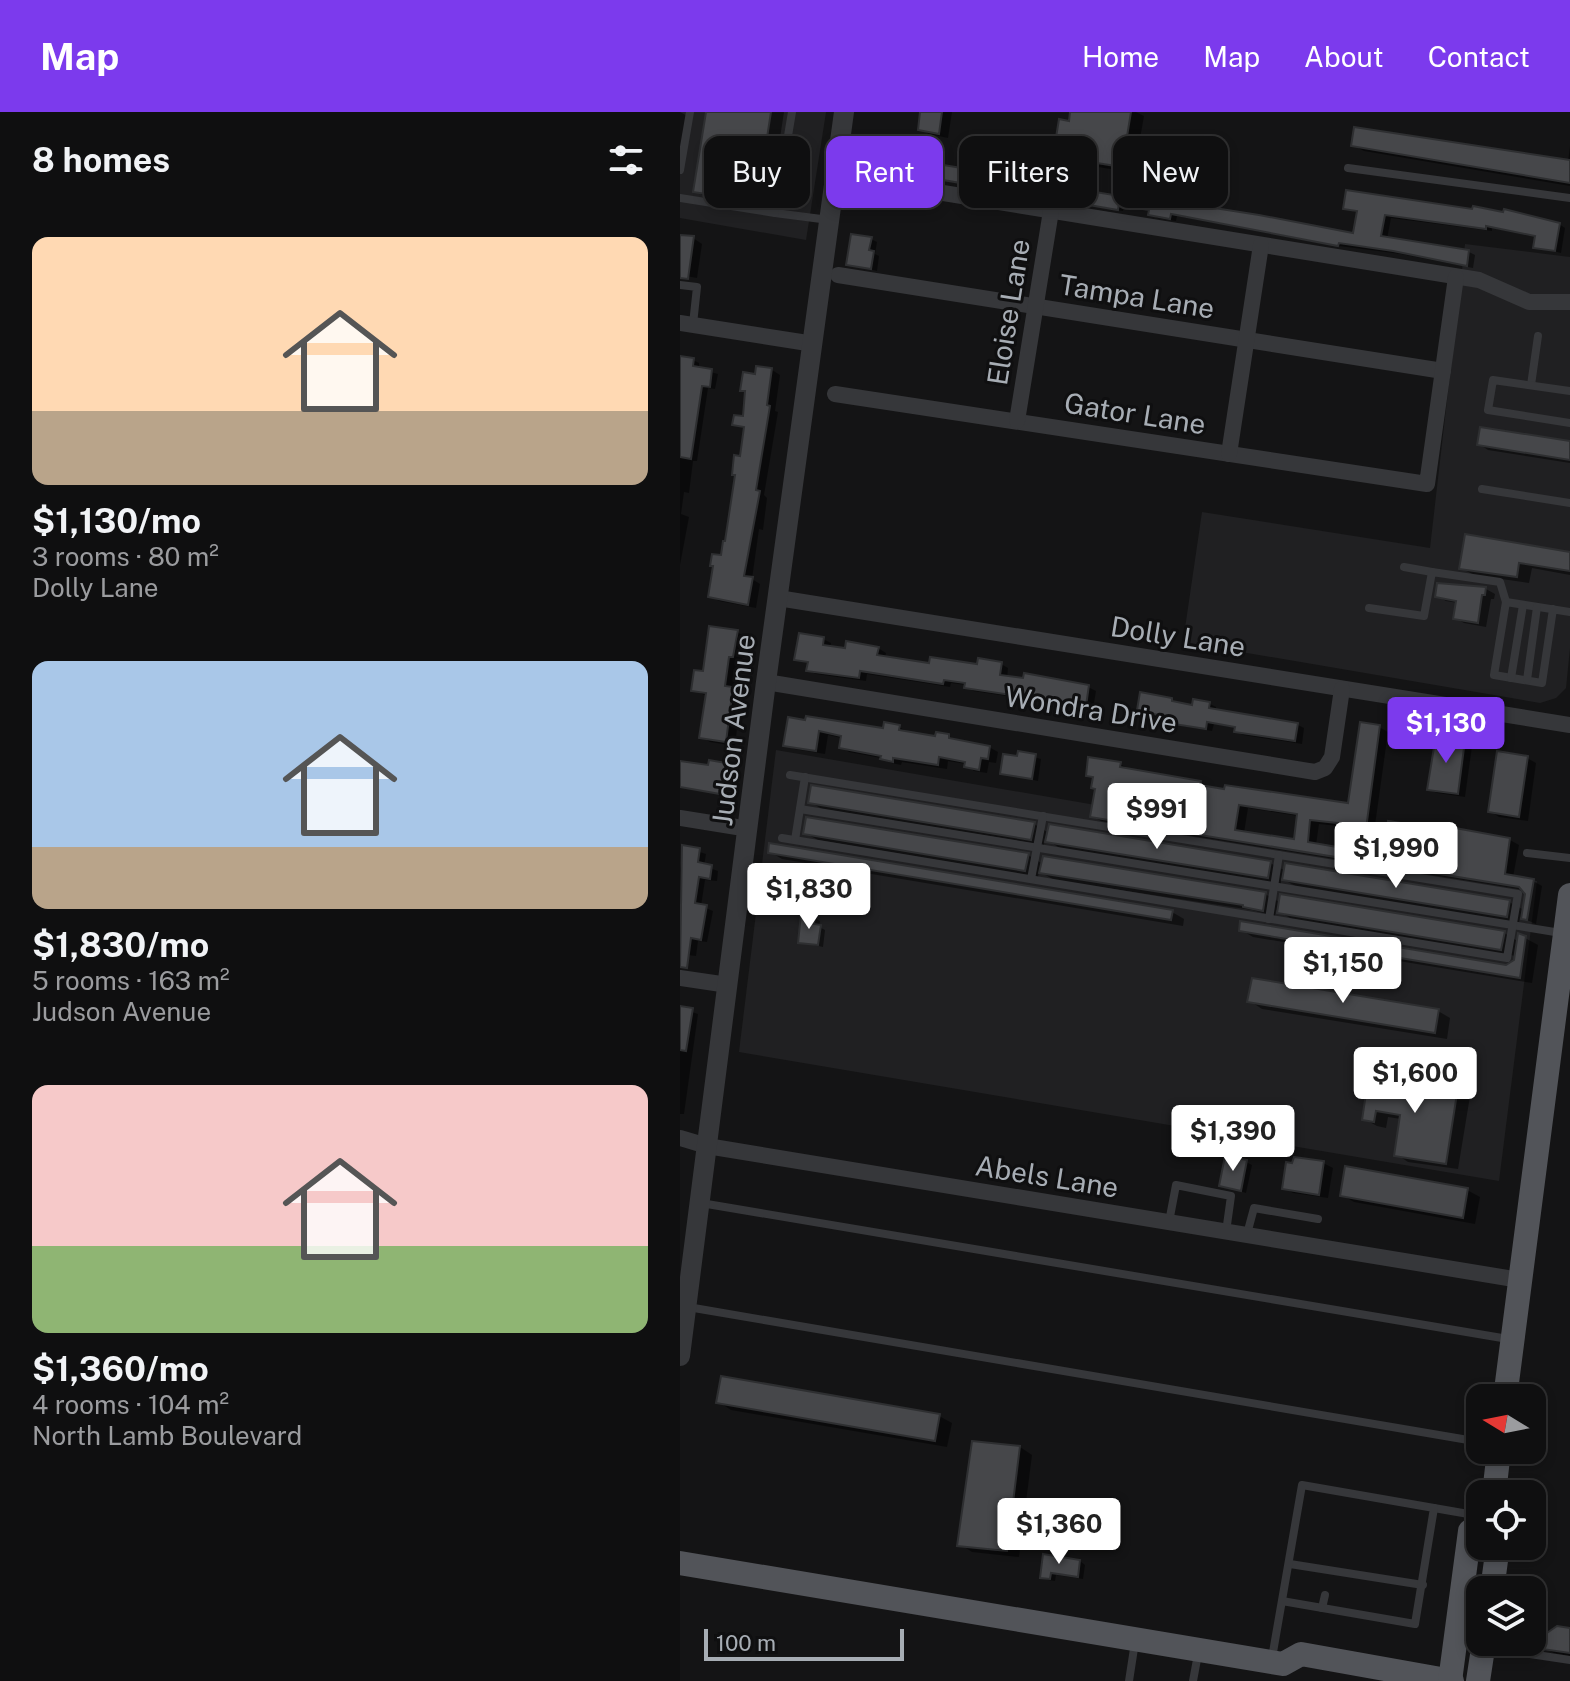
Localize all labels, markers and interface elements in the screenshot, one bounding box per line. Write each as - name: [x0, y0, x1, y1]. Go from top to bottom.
- text: Map: [40, 34, 119, 79]
- text: Home: [1082, 40, 1159, 73]
- text: Map: [1203, 40, 1260, 73]
- text: About: [1304, 40, 1384, 73]
- text: Contact: [1428, 40, 1530, 73]
- chip: Buy: [704, 136, 810, 208]
- chip: Rent: [826, 136, 943, 208]
- chip: Filters: [959, 136, 1097, 208]
- chip: New: [1113, 136, 1228, 208]
- icon: filters: [604, 138, 648, 182]
- text: 8 homes: [32, 140, 170, 180]
- street label: Eloise Lane: [980, 237, 1036, 387]
- street label: Tampa Lane: [1057, 267, 1217, 325]
- icon: home: [268, 289, 412, 433]
- street label: Gator Lane: [1062, 386, 1208, 440]
- text: $1,130/mo: [32, 501, 201, 541]
- text: 3 rooms · 80 m²: [32, 541, 219, 572]
- text: Dolly Lane: [32, 572, 158, 603]
- street label: Dolly Lane: [1108, 609, 1248, 663]
- street label: Judson Avenue: [705, 632, 761, 828]
- street label: Wondra Drive: [1002, 679, 1180, 739]
- pin: $1,130: [1381, 697, 1511, 765]
- text: $1,130: [1405, 707, 1487, 738]
- icon: home: [268, 713, 412, 857]
- pin: $991: [1110, 783, 1204, 851]
- text: $991: [1125, 793, 1189, 824]
- pin: $1,990: [1331, 822, 1461, 890]
- text: $1,990: [1353, 832, 1439, 863]
- pin: $1,830: [744, 863, 874, 931]
- text: $1,830: [765, 873, 853, 904]
- text: $1,830/mo: [32, 925, 209, 965]
- pin: $1,150: [1278, 937, 1408, 1005]
- text: $1,150: [1302, 947, 1384, 978]
- text: 5 rooms · 163 m²: [32, 965, 230, 996]
- text: Judson Avenue: [32, 996, 211, 1027]
- pin: $1,600: [1350, 1047, 1480, 1115]
- text: $1,600: [1372, 1057, 1458, 1088]
- pin: $1,390: [1168, 1105, 1298, 1173]
- text: $1,390: [1189, 1115, 1277, 1146]
- icon: home: [268, 1137, 412, 1281]
- street label: Abels Lane: [973, 1148, 1121, 1204]
- text: $1,360/mo: [32, 1349, 209, 1389]
- north arrow: [1466, 1384, 1546, 1464]
- map controls: [1466, 1384, 1546, 1656]
- text: 4 rooms · 104 m²: [32, 1389, 229, 1420]
- text: North Lamb Boulevard: [32, 1420, 302, 1451]
- button: locate: [1466, 1480, 1546, 1560]
- pin: $1,360: [994, 1498, 1124, 1566]
- text: $1,360: [1015, 1508, 1103, 1539]
- button: layers: [1466, 1576, 1546, 1656]
- scale bar: [704, 1625, 904, 1661]
- text: 100 m: [716, 1630, 776, 1656]

